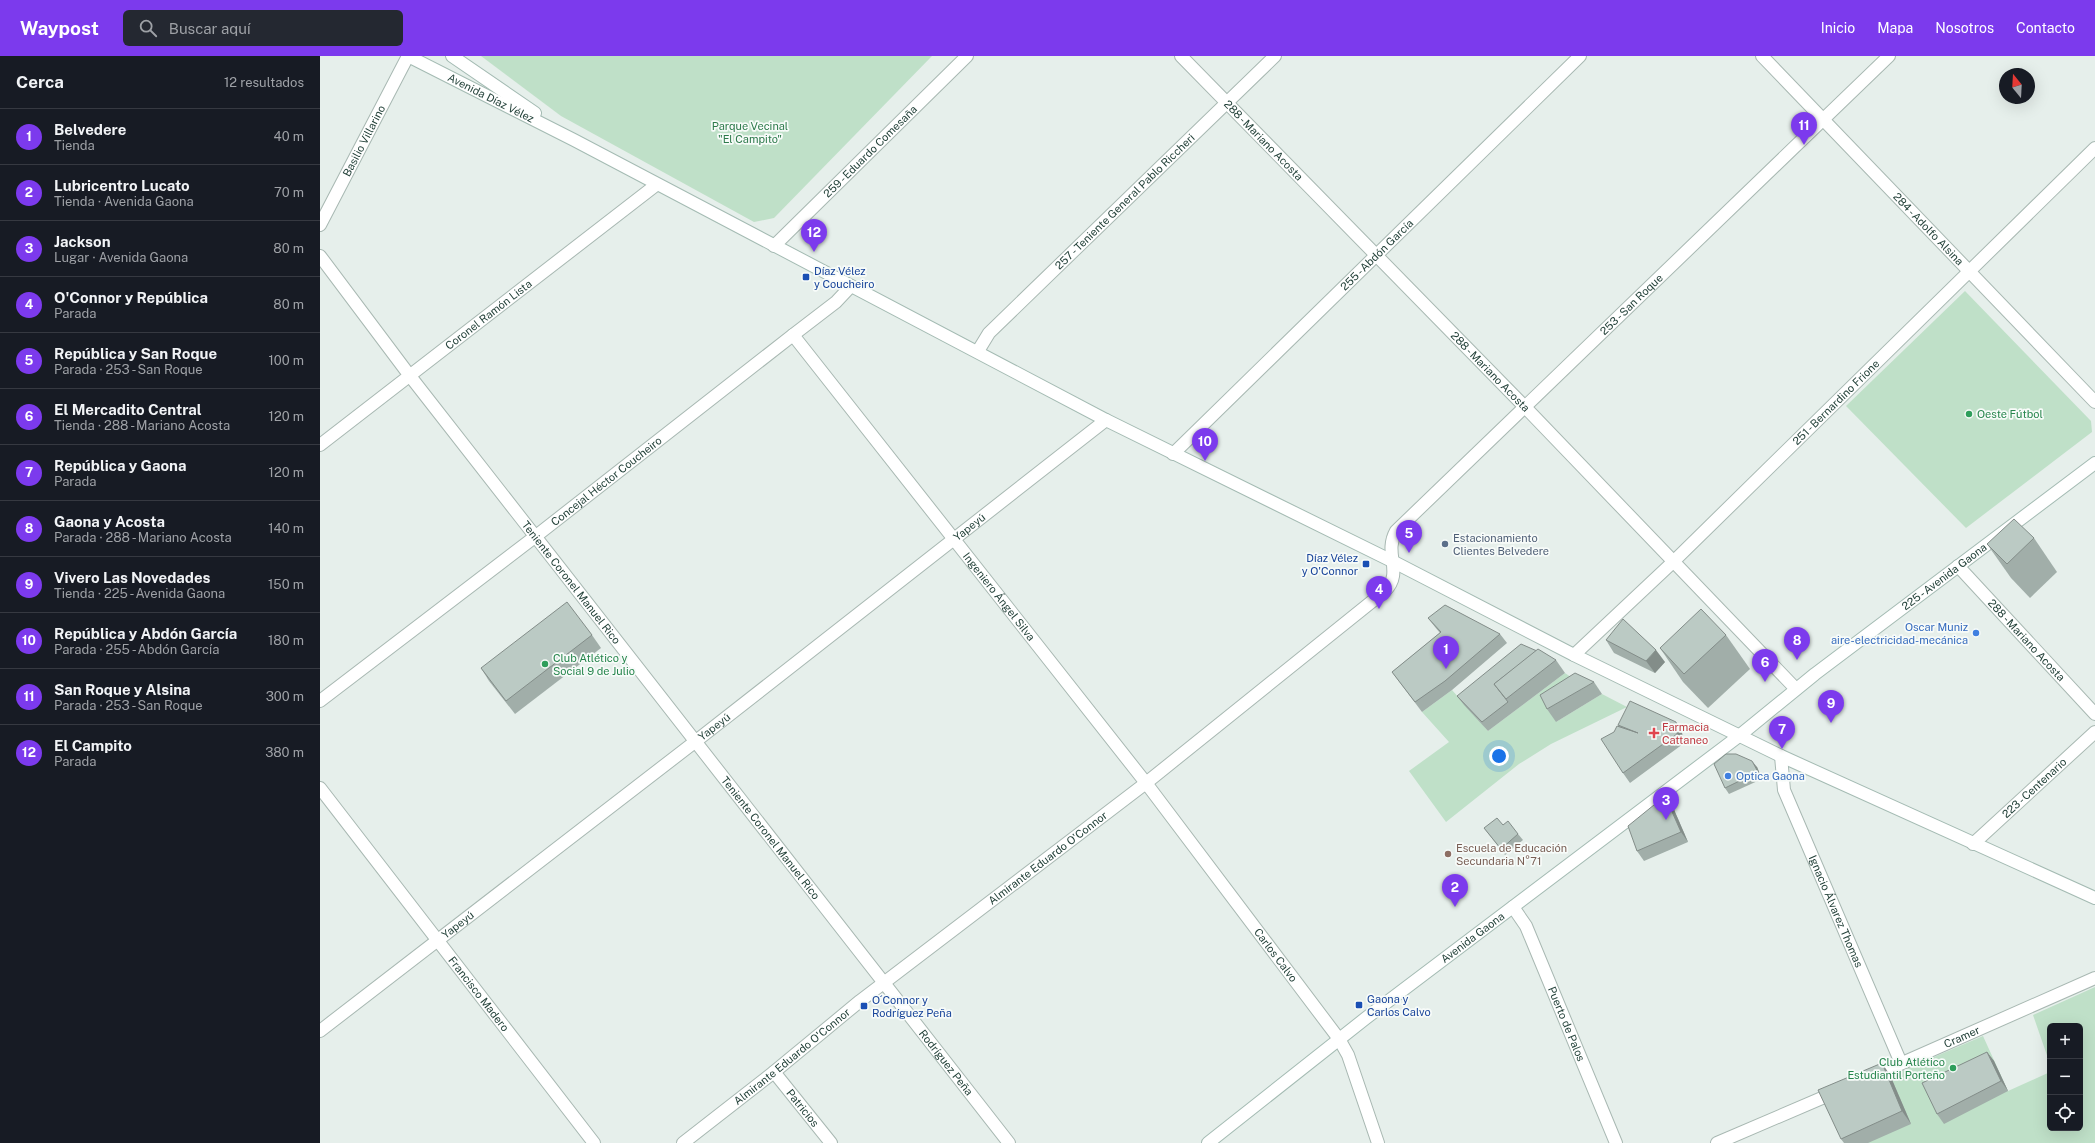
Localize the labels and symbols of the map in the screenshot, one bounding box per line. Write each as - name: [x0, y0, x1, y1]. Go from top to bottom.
- north arrow: [1999, 68, 2035, 104]
- street label: Avenida Díaz Vélez: [446, 71, 536, 125]
- street label: 288 - Mariano Acosta: [1222, 98, 1305, 183]
- street label: Basilio Villarino: [340, 103, 387, 178]
- street label: 259 - Eduardo Comesaña: [821, 103, 919, 200]
- pin: 11: [1791, 112, 1817, 145]
- park label: Parque Vecinal "El Campito": [712, 120, 788, 145]
- street label: 257 - Teniente General Pablo Riccheri: [1052, 131, 1197, 272]
- street label: 284 - Adolfo Alsina: [1891, 190, 1966, 268]
- street label: 255 - Abdón García: [1338, 217, 1415, 293]
- pin: 12: [801, 219, 827, 252]
- place label: Díaz Vélez y Coucheiro: [814, 265, 874, 290]
- street label: 253 - San Roque: [1598, 271, 1665, 337]
- marker: Díaz Vélez y Coucheiro: [801, 272, 811, 282]
- street label: Coronel Ramón Lista: [443, 277, 534, 352]
- street label: 288 - Mariano Acosta: [1449, 329, 1532, 414]
- street label: 251 - Bernardino Frione: [1790, 357, 1882, 447]
- place label: Oeste Fútbol: [1977, 408, 2043, 420]
- marker: Oeste Fútbol: [1964, 409, 1974, 419]
- pin: 10: [1192, 428, 1218, 461]
- street label: Concejal Héctor Coucheiro: [549, 434, 664, 528]
- street label: Yapeyú: [951, 511, 988, 543]
- street label: Teniente Coronel Manuel Rico: [520, 519, 623, 646]
- pin: 5: [1396, 520, 1422, 553]
- place label: Estacionamiento Clientes Belvedere: [1453, 532, 1549, 557]
- marker: Estacionamiento Clientes Belvedere: [1440, 539, 1450, 549]
- street label: 225 - Avenida Gaona: [1900, 541, 1989, 612]
- street label: Ingeniero Ángel Silva: [961, 550, 1037, 643]
- place label: Díaz Vélez y O'Connor: [1302, 552, 1358, 577]
- marker: Díaz Vélez y O'Connor: [1361, 559, 1371, 569]
- pin: 4: [1366, 576, 1392, 609]
- street label: 288 - Mariano Acosta: [1986, 597, 2067, 683]
- place label: Oscar Muniz aire-electricidad-mecánica: [1831, 621, 1968, 646]
- pin: 8: [1784, 627, 1810, 660]
- marker: Oscar Muniz aire-electricidad-mecánica: [1971, 628, 1981, 638]
- pin: 1: [1433, 636, 1459, 669]
- pin: 6: [1752, 649, 1778, 682]
- place label: Club Atlético y Social 9 de Julio: [553, 652, 635, 677]
- marker: Club Atlético y Social 9 de Julio: [540, 659, 550, 669]
- pin: 9: [1818, 690, 1844, 723]
- street label: Yapeyú: [696, 711, 733, 743]
- pin: 7: [1769, 716, 1795, 749]
- place label: Farmacia Cattaneo: [1662, 721, 1709, 746]
- marker: Farmacia Cattaneo: [1649, 728, 1659, 738]
- your location: [1489, 746, 1509, 766]
- street label: 223 - Centenario: [2000, 756, 2069, 820]
- place label: Optica Gaona: [1736, 770, 1805, 782]
- marker: Optica Gaona: [1723, 771, 1733, 781]
- street label: Teniente Coronel Manuel Rico: [719, 774, 822, 902]
- pin: 3: [1653, 787, 1679, 820]
- street label: Almirante Eduardo O'Connor: [986, 809, 1109, 907]
- place label: Escuela de Educación Secundaria N°71: [1456, 842, 1567, 867]
- marker: Escuela de Educación Secundaria N°71: [1443, 849, 1453, 859]
- street label: Ignacio Álvarez Thomas: [1807, 853, 1865, 969]
- pin: 2: [1442, 874, 1468, 907]
- street label: Yapeyú: [439, 909, 476, 941]
- street label: Avenida Gaona: [1439, 910, 1506, 965]
- street label: Carlos Calvo: [1252, 926, 1300, 984]
- street label: Francisco Madero: [446, 954, 511, 1034]
- street label: Puerto de Palos: [1546, 985, 1588, 1063]
- place label: Gaona y Carlos Calvo: [1367, 993, 1431, 1018]
- place label: O´Connor y Rodríguez Peña: [872, 994, 952, 1019]
- marker: Gaona y Carlos Calvo: [1354, 1000, 1364, 1010]
- marker: O´Connor y Rodríguez Peña: [859, 1001, 869, 1011]
- street label: Almirante Eduardo O'Connor: [731, 1006, 852, 1107]
- street label: Cramer: [1942, 1024, 1981, 1050]
- street label: Rodríguez Peña: [917, 1027, 975, 1098]
- place label: Club Atlético Estudiantil Porteño: [1847, 1056, 1945, 1081]
- marker: Club Atlético Estudiantil Porteño: [1948, 1063, 1958, 1073]
- street label: Patricios: [784, 1087, 822, 1129]

